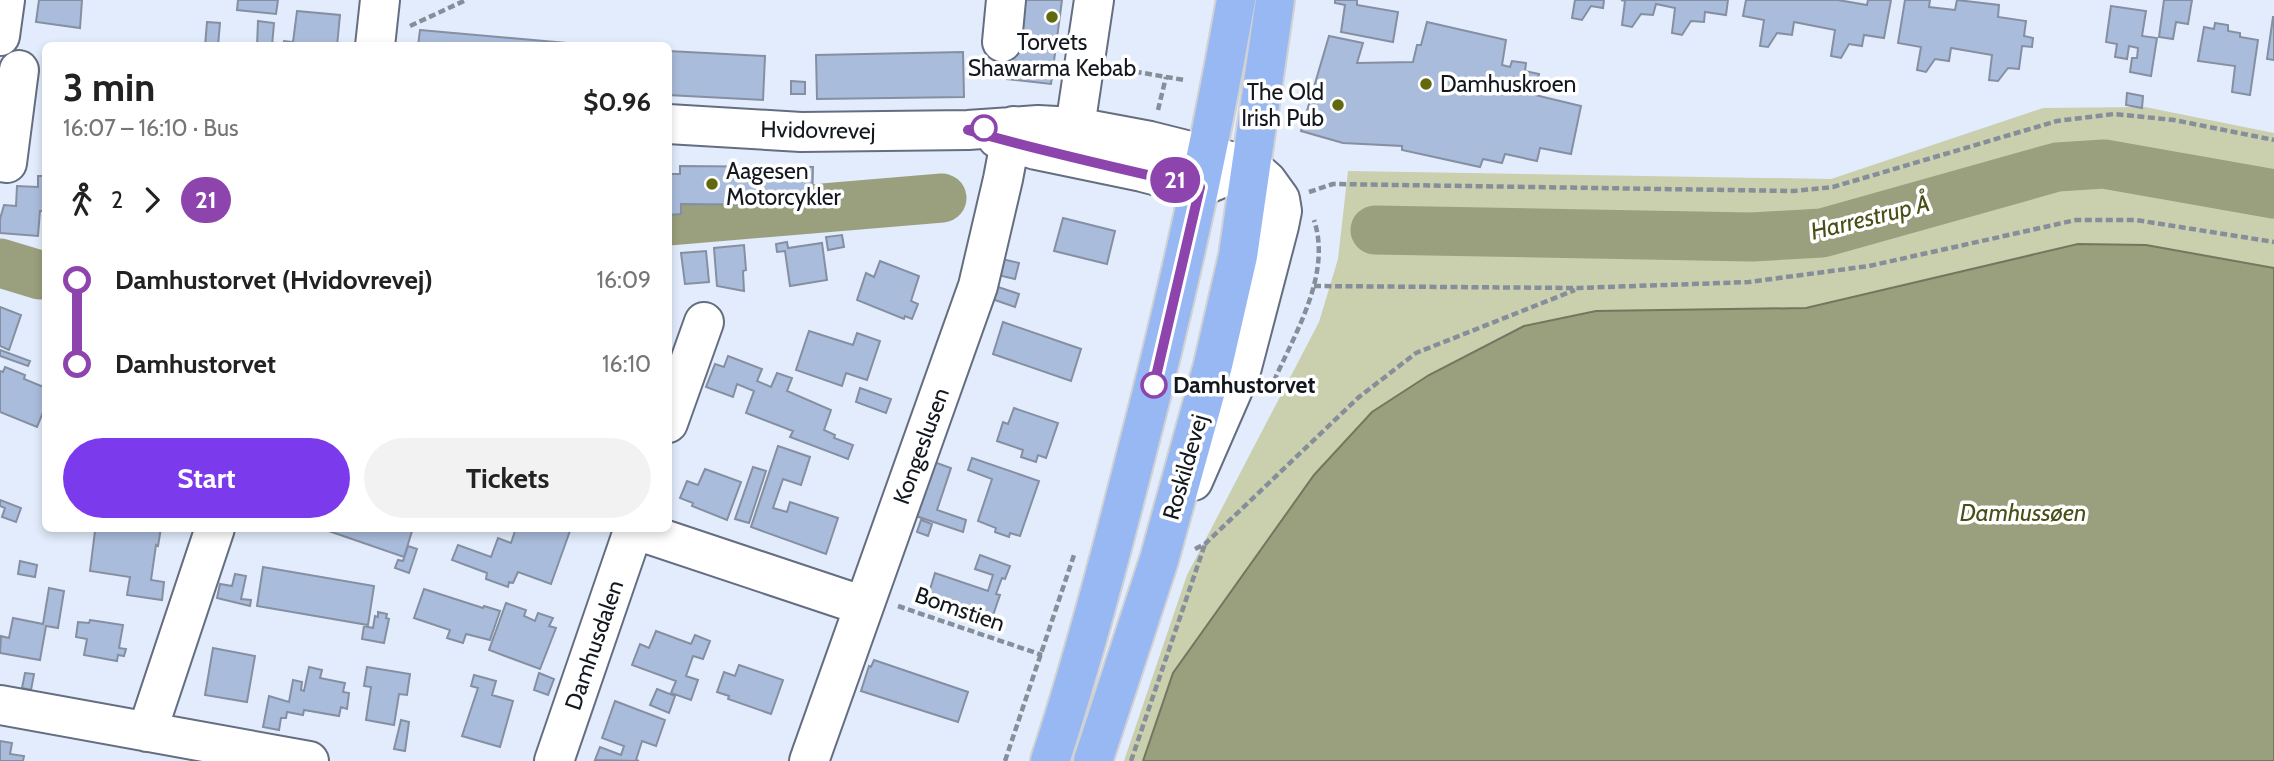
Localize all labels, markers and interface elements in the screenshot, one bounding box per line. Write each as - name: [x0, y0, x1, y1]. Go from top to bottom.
- marker: Torvets Shawarma Kebab: [1044, 9, 1060, 25]
- place label: Torvets Shawarma Kebab: [968, 28, 1136, 82]
- text: 3 min: [63, 64, 155, 111]
- place label: Damhuskroen: [1440, 70, 1576, 98]
- marker: Damhuskroen: [1418, 76, 1434, 92]
- place label: The Old Irish Pub: [1241, 78, 1324, 132]
- text: $0.96: [583, 86, 651, 118]
- marker: The Old Irish Pub: [1330, 97, 1346, 113]
- text: 16:07 – 16:10 · Bus: [63, 114, 239, 142]
- street label: Hvidovrevej: [760, 115, 876, 145]
- unlabelled marker: [971, 115, 997, 141]
- place label: Aagesen Motorcykler: [726, 157, 842, 211]
- line badge: 21: [1144, 157, 1206, 203]
- text: 21: [1164, 165, 1186, 194]
- marker: Aagesen Motorcykler: [704, 176, 720, 192]
- icon: walk: [63, 181, 101, 219]
- icon: forward: [133, 181, 171, 219]
- text: 21: [195, 185, 217, 214]
- text: 2: [111, 186, 123, 214]
- water label: Harrestrup Å: [1807, 187, 1933, 246]
- text: Damhustorvet (Hvidovrevej): [115, 264, 433, 296]
- text: 16:09: [597, 266, 651, 294]
- text: Damhustorvet: [115, 348, 276, 380]
- text: 16:10: [602, 350, 651, 378]
- place label: Damhustorvet: [1173, 371, 1315, 399]
- marker: Damhustorvet: [1141, 372, 1167, 398]
- street label: Kongeslusen: [887, 384, 955, 508]
- street label: Roskildevej: [1157, 411, 1213, 523]
- button: Start: [63, 438, 350, 518]
- button: Tickets: [364, 438, 651, 518]
- water label: Damhussøen: [1960, 498, 2086, 527]
- street label: Damhusdalen: [559, 576, 629, 714]
- street label: Bomstien: [911, 581, 1009, 637]

